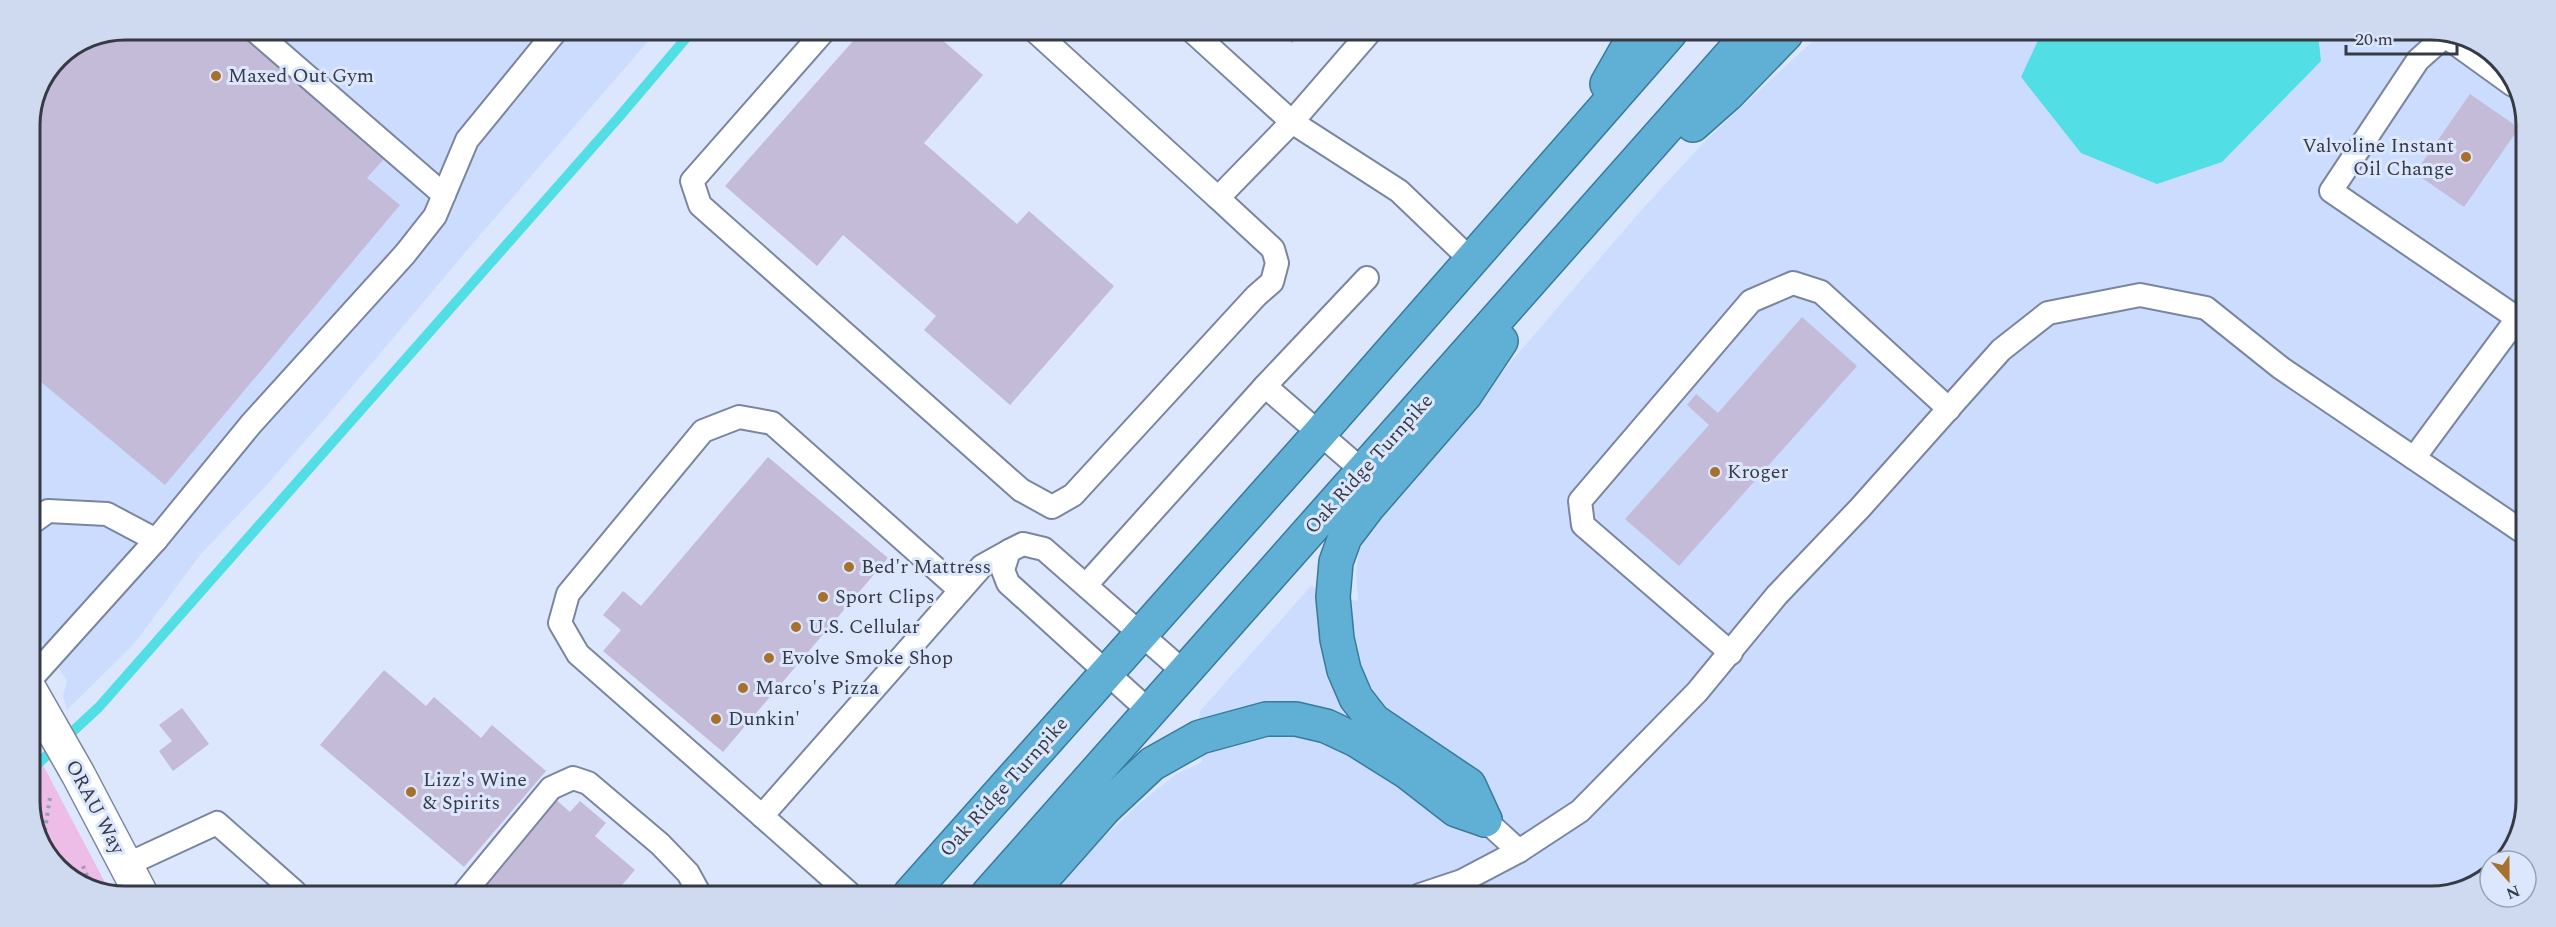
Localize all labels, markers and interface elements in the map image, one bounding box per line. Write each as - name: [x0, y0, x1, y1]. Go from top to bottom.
- scale bar: [2346, 18, 2457, 56]
- text: 20 m: [2355, 26, 2393, 53]
- place label: Maxed Out Gym: [228, 61, 374, 91]
- marker: Maxed Out Gym: [209, 69, 223, 83]
- place label: Valvoline Instant Oil Change: [2302, 131, 2454, 184]
- marker: Valvoline Instant Oil Change: [2459, 150, 2473, 164]
- street label: Oak Ridge Turnpike: [1298, 387, 1440, 541]
- place label: Kroger: [1727, 457, 1789, 487]
- marker: Kroger: [1708, 465, 1722, 479]
- place label: Bed'r Mattress: [861, 552, 991, 582]
- marker: Bed'r Mattress: [842, 560, 856, 574]
- place label: Sport Clips: [835, 582, 935, 612]
- marker: Sport Clips: [816, 590, 830, 604]
- place label: U.S. Cellular: [808, 612, 920, 642]
- marker: U.S. Cellular: [789, 620, 803, 634]
- place label: Evolve Smoke Shop: [781, 643, 953, 673]
- marker: Evolve Smoke Shop: [762, 651, 776, 665]
- place label: Marco's Pizza: [755, 673, 879, 703]
- marker: Marco's Pizza: [736, 681, 750, 695]
- place label: Dunkin': [728, 704, 800, 734]
- street label: Oak Ridge Turnpike: [933, 710, 1075, 864]
- marker: Dunkin': [709, 712, 723, 726]
- street label: ORAU Way: [58, 754, 133, 861]
- place label: Lizz's Wine & Spirits: [423, 765, 527, 818]
- marker: Lizz's Wine & Spirits: [404, 785, 418, 799]
- north arrow: [2478, 849, 2538, 909]
- text: N: [2503, 879, 2523, 906]

